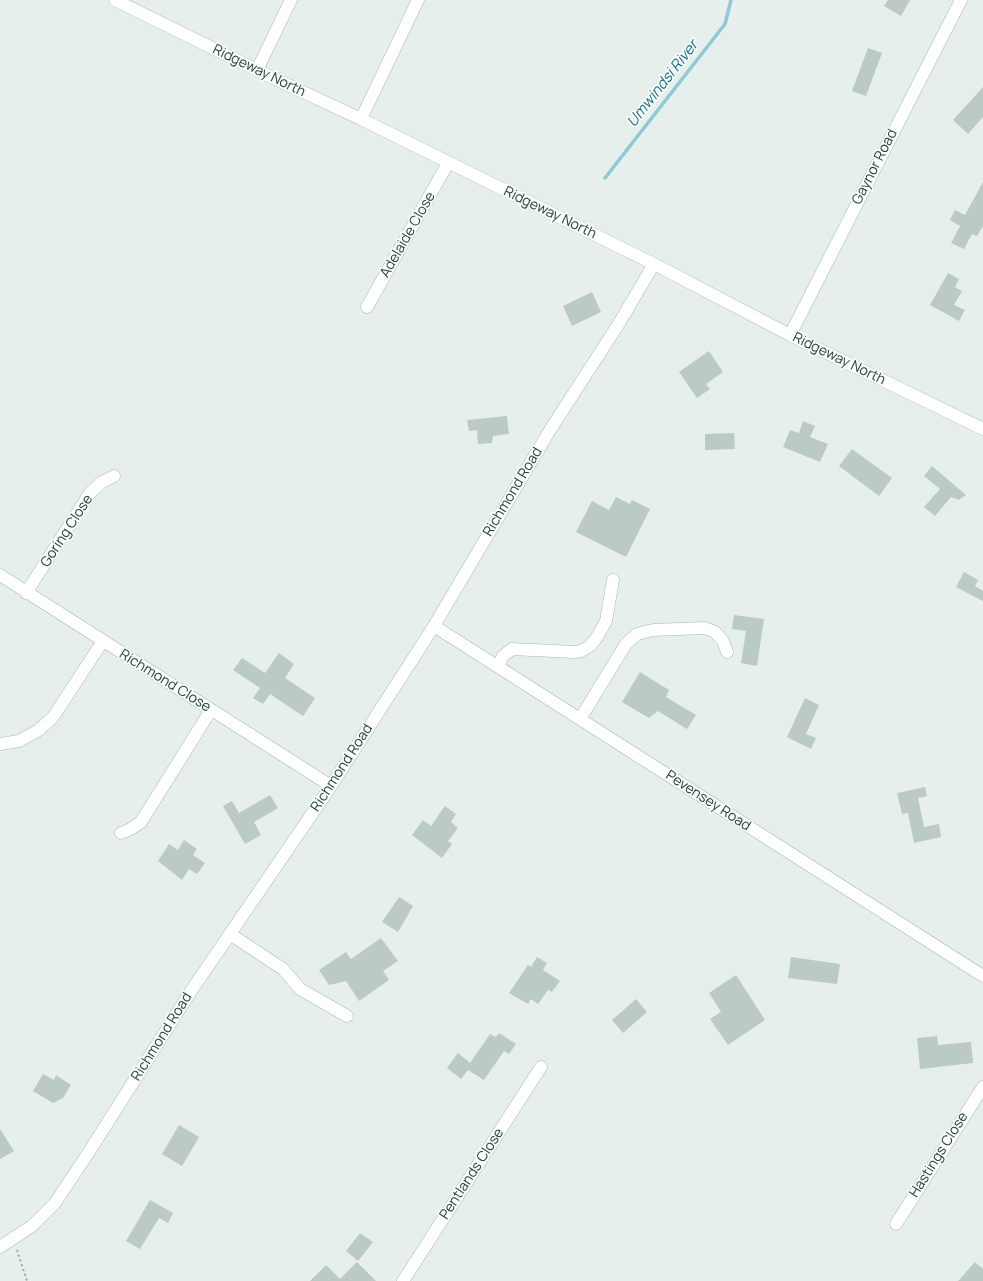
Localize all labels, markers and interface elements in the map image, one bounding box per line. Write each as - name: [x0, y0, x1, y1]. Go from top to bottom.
- water label: Umwindsi River: [624, 37, 702, 131]
- street label: Ridgeway North: [210, 41, 308, 101]
- street label: Gaynor Road: [849, 127, 901, 207]
- street label: Ridgeway North: [501, 183, 599, 243]
- street label: Adelaide Close: [377, 189, 439, 281]
- street label: Ridgeway North: [790, 329, 888, 389]
- street label: Richmond Road: [480, 444, 546, 540]
- street label: Goring Close: [37, 492, 97, 570]
- street label: Richmond Close: [116, 646, 214, 716]
- street label: Richmond Road: [308, 721, 376, 815]
- street label: Pevensey Road: [662, 767, 754, 835]
- street label: Richmond Road: [128, 990, 196, 1084]
- street label: Hastings Close: [906, 1109, 972, 1201]
- street label: Pentlands Close: [436, 1125, 508, 1223]

